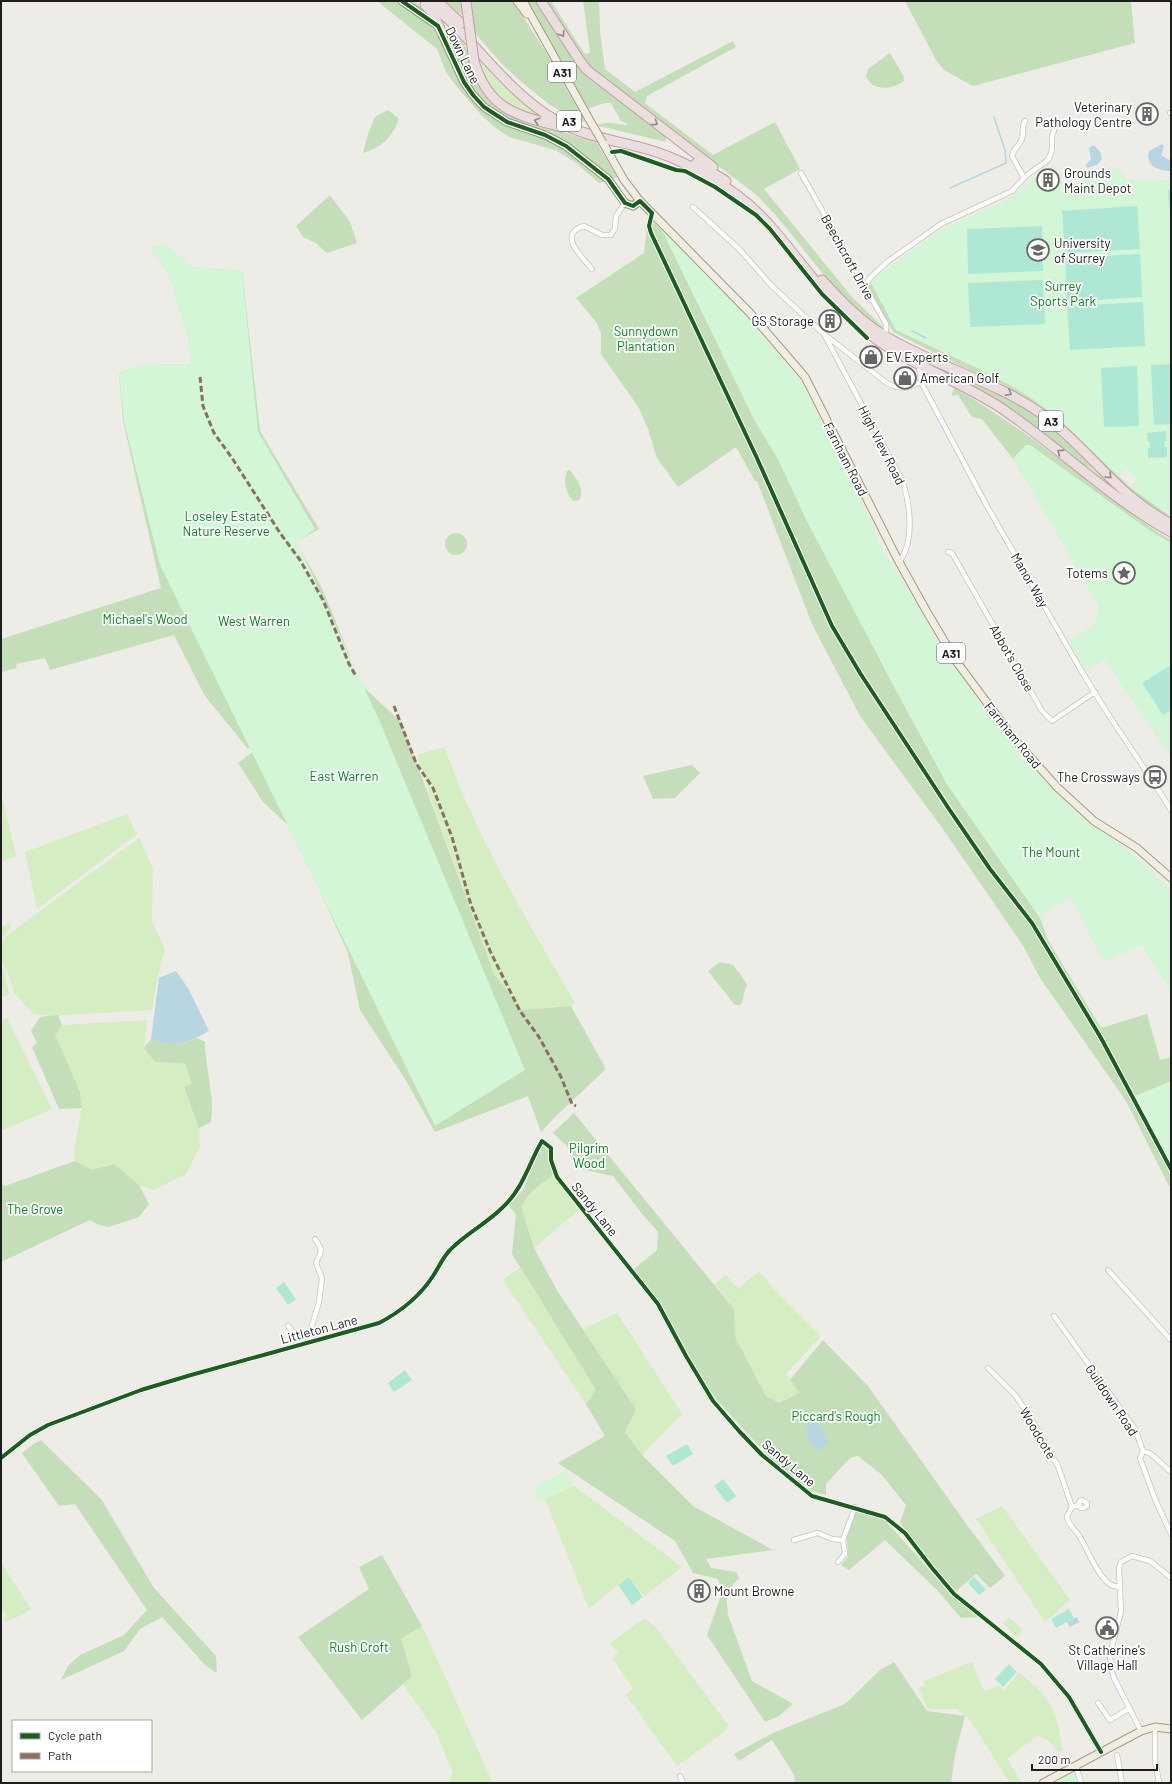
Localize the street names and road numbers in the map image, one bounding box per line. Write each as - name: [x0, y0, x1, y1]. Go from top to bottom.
- street label: Down Lane: [442, 24, 484, 86]
- road number: A31: [548, 62, 576, 82]
- road number: A3: [557, 111, 581, 131]
- street label: Beechcroft Drive: [818, 212, 878, 303]
- street label: High View Road: [855, 403, 909, 487]
- road number: A3: [1039, 411, 1063, 431]
- street label: Farnham Road: [820, 419, 872, 499]
- street label: Manor Way: [1008, 550, 1052, 610]
- street label: Abbot's Close: [986, 621, 1038, 695]
- road number: A31: [937, 643, 965, 663]
- street label: Farnham Road: [981, 698, 1045, 772]
- street label: Sandy Lane: [568, 1179, 622, 1239]
- street label: Littleton Lane: [279, 1311, 359, 1347]
- street label: Guildown Road: [1082, 1361, 1142, 1439]
- street label: Woodcote: [1016, 1404, 1060, 1462]
- street label: Sandy Lane: [759, 1436, 819, 1490]

